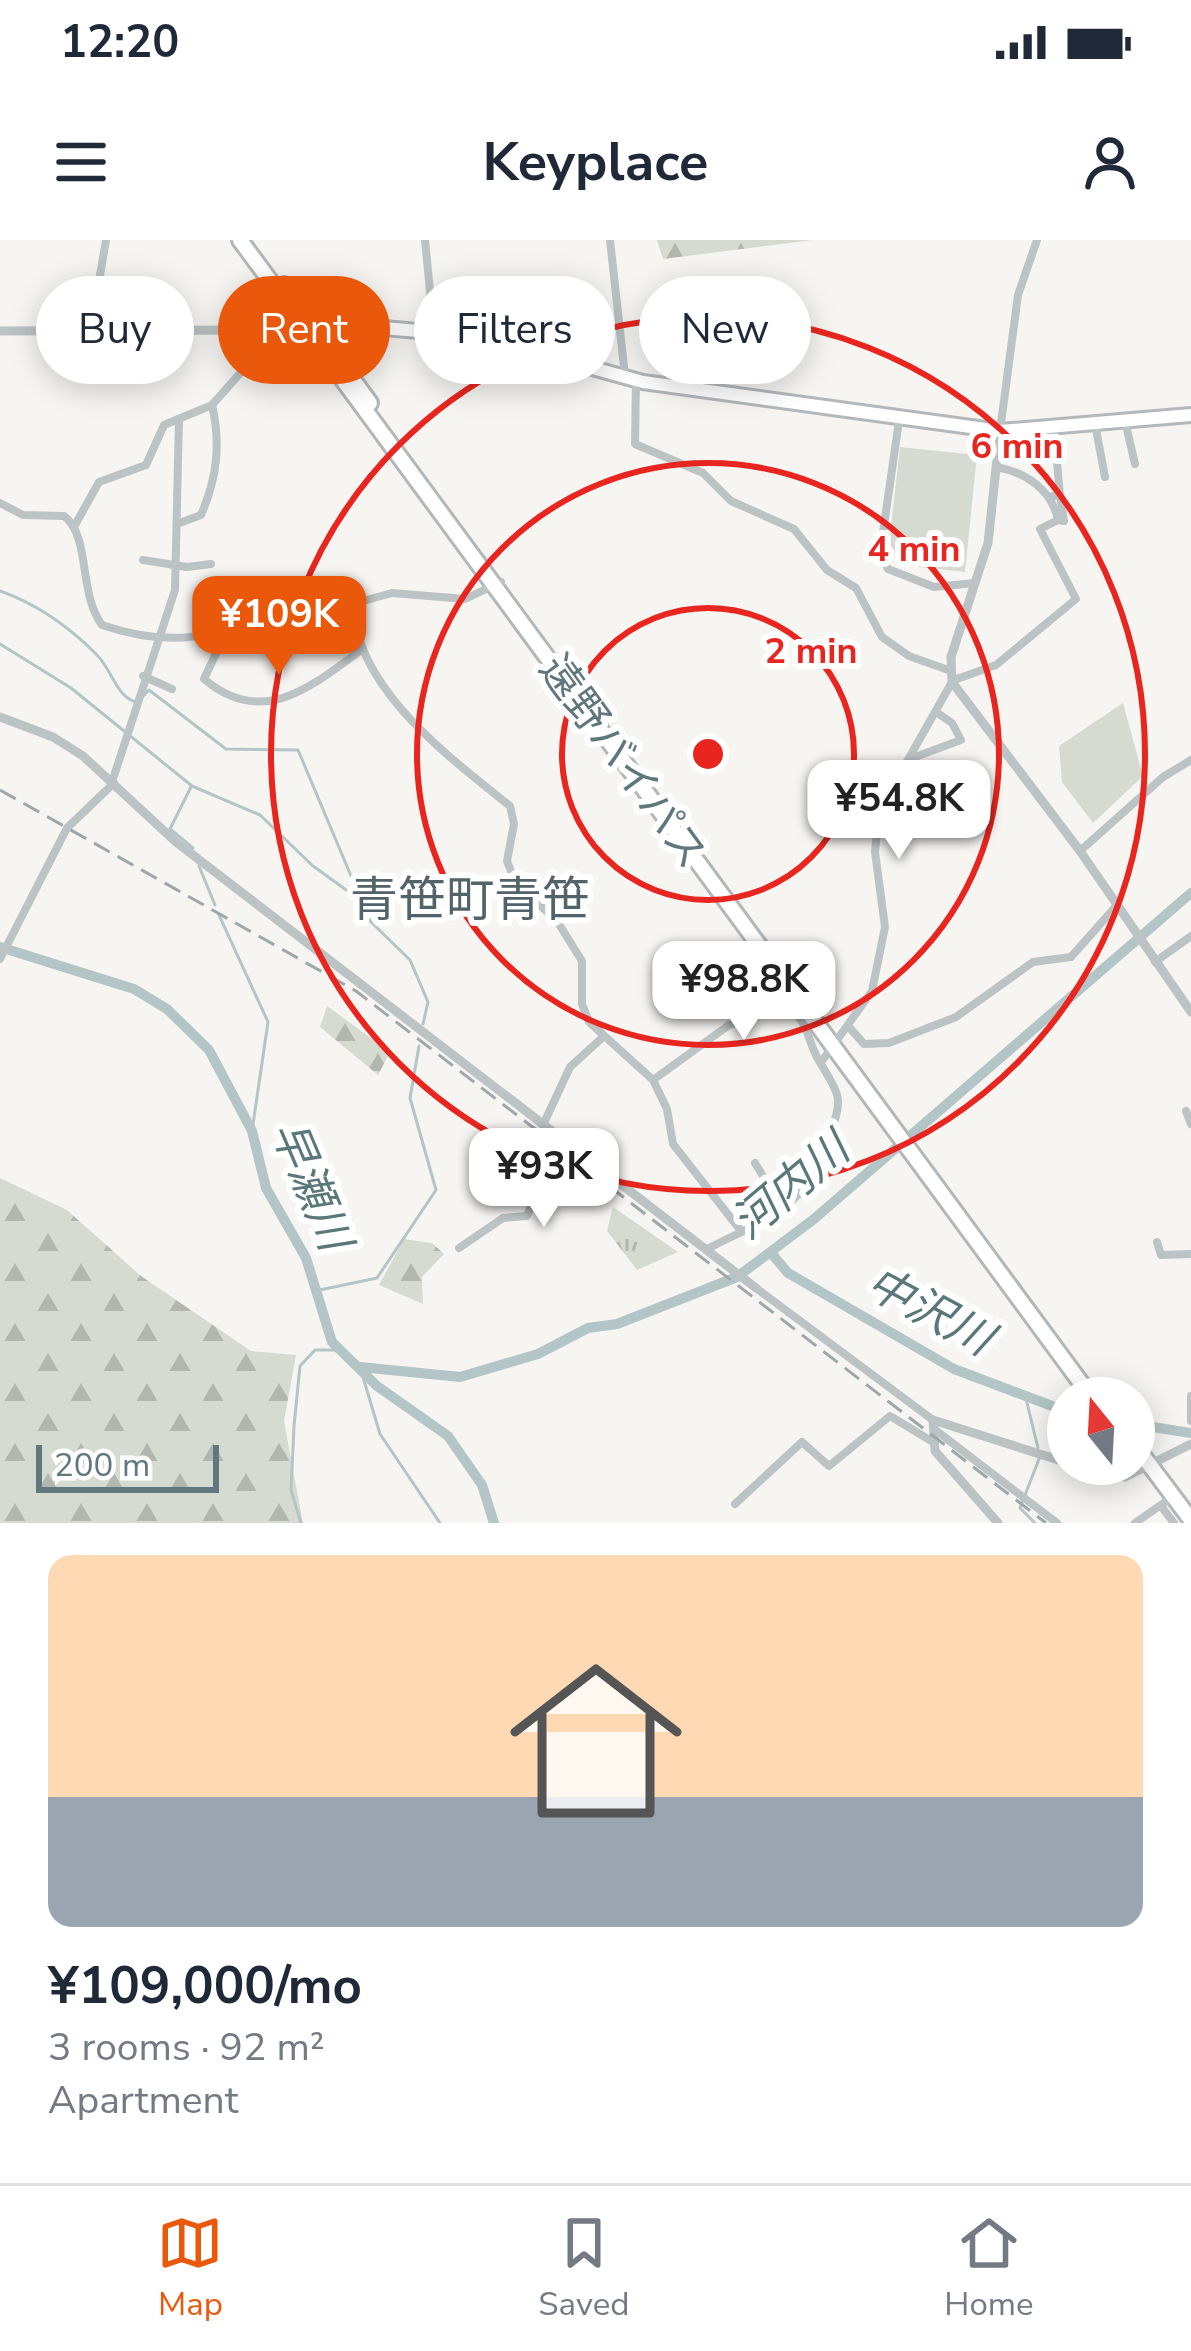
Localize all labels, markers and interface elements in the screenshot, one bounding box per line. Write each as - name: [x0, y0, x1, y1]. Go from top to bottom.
- text: 12:20: [60, 12, 179, 73]
- text: Keyplace: [483, 125, 708, 199]
- icon: menu: [48, 129, 114, 195]
- icon: person: [1077, 129, 1143, 195]
- chip: Buy: [36, 276, 194, 384]
- chip: Rent: [218, 276, 390, 384]
- chip: Filters: [414, 276, 615, 384]
- chip: New: [639, 276, 811, 384]
- text: 6 min: [970, 422, 1064, 471]
- text: 4 min: [867, 525, 961, 574]
- pin: ¥109K: [195, 576, 363, 678]
- text: ¥109K: [219, 588, 339, 641]
- text: 2 min: [764, 627, 858, 676]
- street label: 遠野バイパス: [526, 644, 720, 880]
- centre of rings: [687, 733, 729, 775]
- pin: ¥54.8K: [801, 760, 997, 862]
- text: ¥54.8K: [834, 772, 964, 825]
- district label: 青笹町青笹: [350, 867, 590, 933]
- pin: ¥98.8K: [646, 941, 842, 1043]
- text: ¥98.8K: [679, 953, 809, 1006]
- water label: 早瀬川: [256, 1112, 367, 1263]
- water label: 河内川: [720, 1117, 865, 1253]
- pin: ¥93K: [473, 1128, 615, 1230]
- text: ¥93K: [496, 1140, 592, 1193]
- water label: 中沢川: [855, 1253, 1007, 1372]
- north arrow: [1047, 1377, 1155, 1485]
- map controls: [1047, 1377, 1155, 1485]
- scale bar: [36, 1439, 219, 1492]
- text: 200 m: [54, 1443, 150, 1488]
- icon: home: [488, 1633, 704, 1849]
- text: ¥109,000/mo: [48, 1951, 362, 2021]
- text: 3 rooms · 92 m²: [48, 2021, 325, 2074]
- text: Apartment: [48, 2074, 238, 2127]
- tab: Map: [157, 2210, 223, 2327]
- tab: Saved: [538, 2210, 629, 2327]
- tab: Home: [944, 2210, 1034, 2327]

